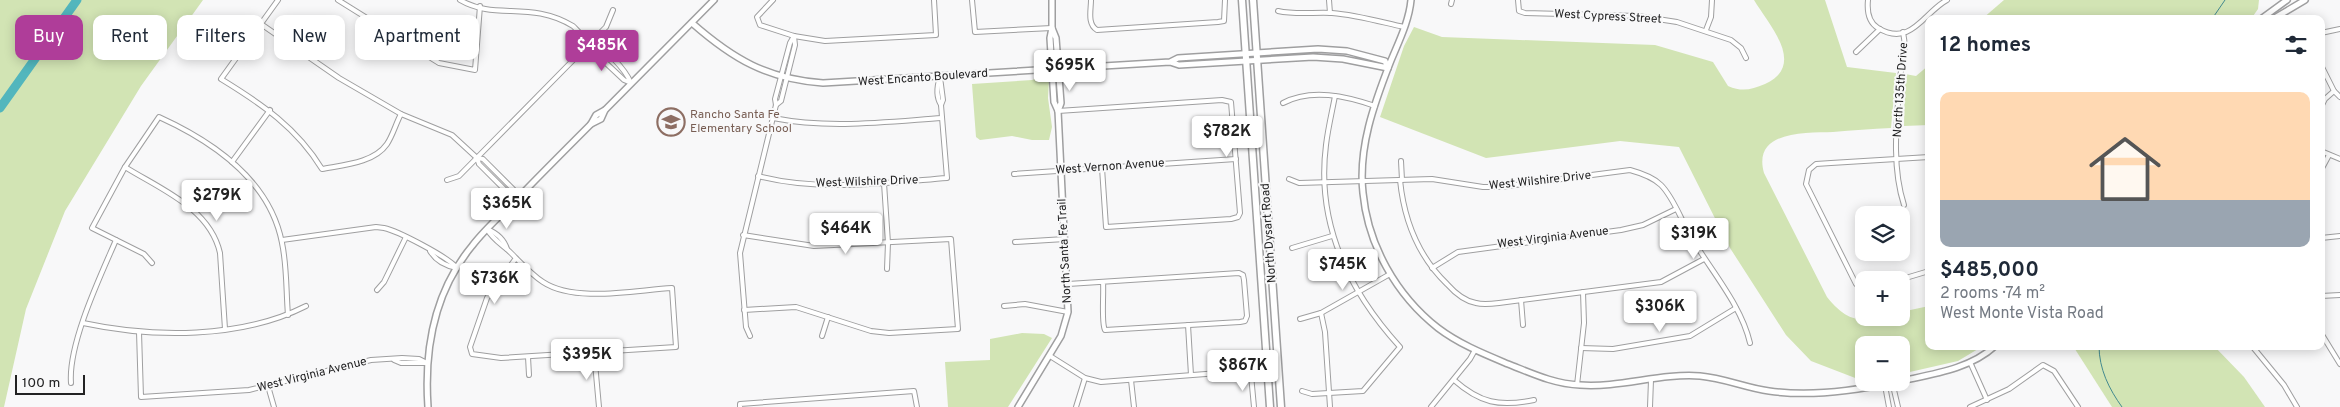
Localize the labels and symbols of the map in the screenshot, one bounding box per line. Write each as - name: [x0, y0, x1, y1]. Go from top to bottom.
- street label: West Cypress Street: [1554, 6, 1662, 28]
- pin: $485K: [567, 30, 637, 72]
- street label: North 135th Drive: [1890, 42, 1912, 138]
- pin: $695K: [1035, 49, 1105, 92]
- street label: West Encanto Boulevard: [857, 65, 989, 91]
- school or university icon: Rancho Santa Fe Elementary School: [656, 107, 686, 137]
- place label: Rancho Santa Fe Elementary School: [690, 107, 792, 137]
- pin: $782K: [1192, 116, 1262, 158]
- street label: West Vernon Avenue: [1055, 155, 1165, 179]
- street label: West Wilshire Drive: [1488, 168, 1592, 194]
- street label: West Wilshire Drive: [815, 172, 919, 192]
- pin: $279K: [182, 180, 252, 222]
- street label: North Dysart Road: [1258, 183, 1280, 283]
- pin: $365K: [472, 188, 542, 230]
- street label: North Santa Fe Trail: [1054, 198, 1076, 304]
- pin: $464K: [811, 212, 881, 255]
- pin: $319K: [1659, 218, 1729, 260]
- street label: West Virginia Avenue: [1496, 223, 1610, 253]
- pin: $745K: [1308, 248, 1378, 291]
- pin: $736K: [460, 262, 530, 305]
- pin: $306K: [1625, 290, 1695, 333]
- pin: $395K: [552, 338, 622, 381]
- pin: $867K: [1208, 350, 1278, 392]
- street label: West Virginia Avenue: [256, 354, 368, 396]
- scale bar: [15, 372, 85, 395]

